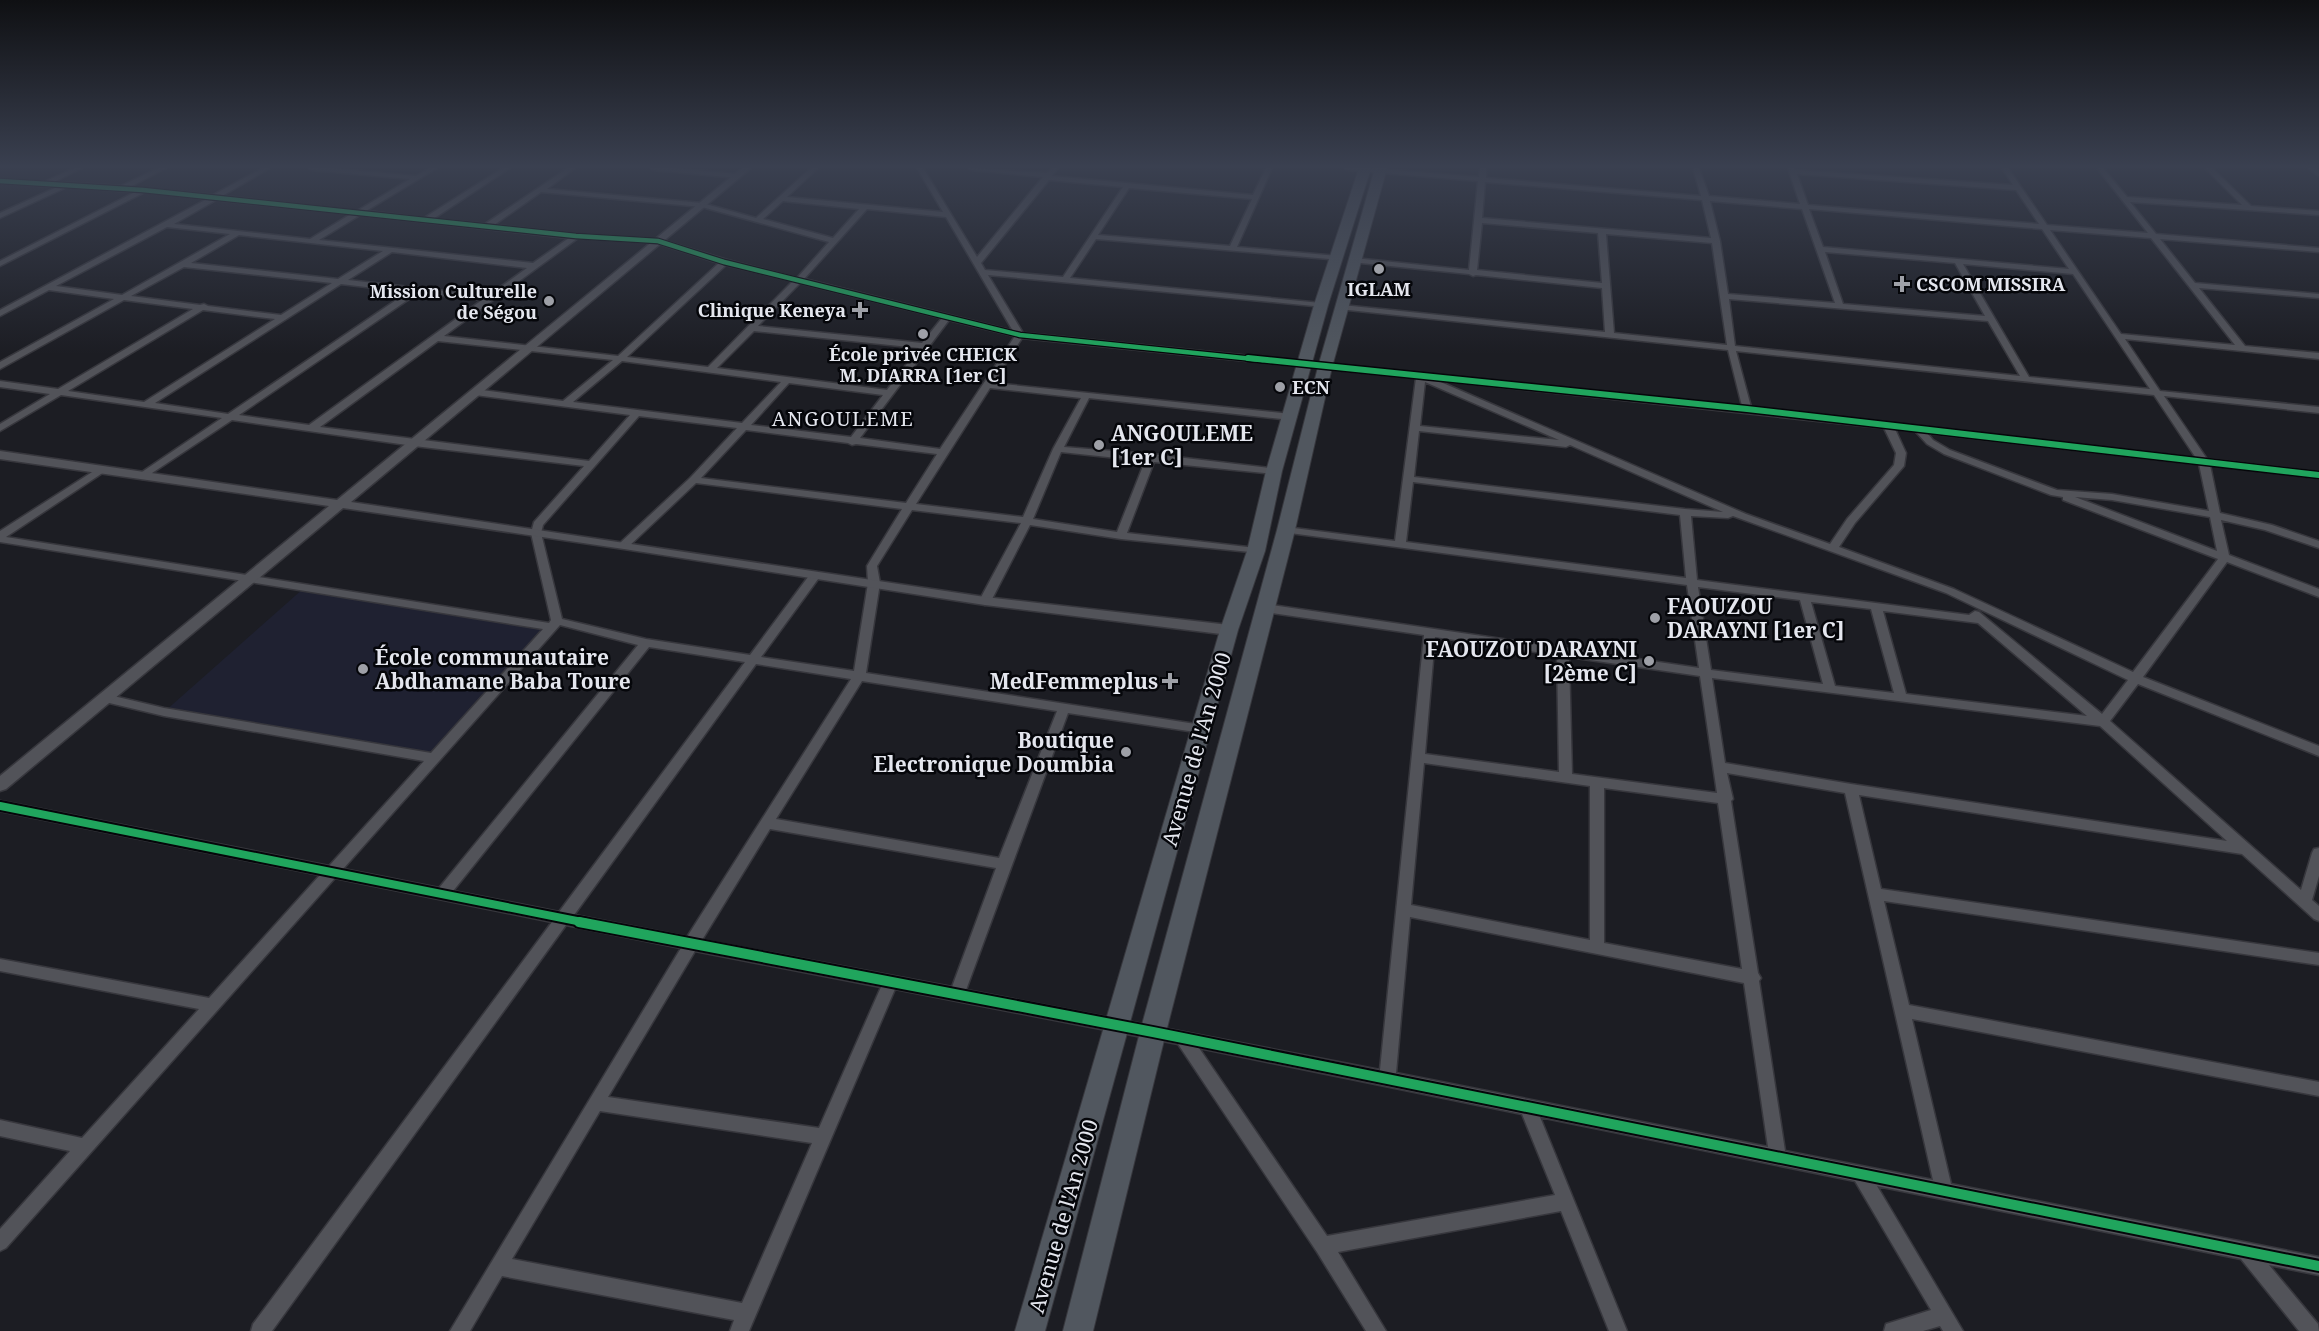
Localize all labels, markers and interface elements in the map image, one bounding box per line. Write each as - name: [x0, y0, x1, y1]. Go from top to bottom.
- marker: IGLAM: [1372, 262, 1386, 276]
- place label: CSCOM MISSIRA: [1916, 272, 2066, 296]
- marker: CSCOM MISSIRA: [1893, 275, 1911, 293]
- place label: IGLAM: [1347, 277, 1411, 301]
- place label: Mission Culturelle de Ségou: [370, 279, 537, 324]
- marker: Mission Culturelle de Ségou: [542, 294, 556, 308]
- place label: Clinique Keneya: [698, 298, 846, 322]
- marker: Clinique Keneya: [851, 301, 869, 319]
- marker: École privée CHEICK M. DIARRA [1er C]: [916, 327, 930, 341]
- place label: École privée CHEICK M. DIARRA [1er C]: [829, 342, 1018, 387]
- place label: ECN: [1292, 375, 1330, 399]
- marker: ECN: [1273, 380, 1287, 394]
- district label: ANGOULEME: [772, 405, 914, 432]
- place label: ANGOULEME [1er C]: [1111, 419, 1253, 471]
- marker: ANGOULEME [1er C]: [1092, 438, 1106, 452]
- place label: FAOUZOU DARAYNI [1er C]: [1667, 592, 1845, 644]
- marker: FAOUZOU DARAYNI [1er C]: [1648, 611, 1662, 625]
- place label: FAOUZOU DARAYNI [2ème C]: [1426, 635, 1637, 687]
- place label: École communautaire Abdhamane Baba Toure: [375, 643, 631, 695]
- street label: Avenue de l'An 2000: [1155, 649, 1237, 849]
- marker: FAOUZOU DARAYNI [2ème C]: [1642, 654, 1656, 668]
- marker: École communautaire Abdhamane Baba Toure: [356, 662, 370, 676]
- place label: MedFemmeplus: [990, 667, 1158, 695]
- marker: MedFemmeplus: [1163, 674, 1177, 688]
- place label: Boutique Electronique Doumbia: [874, 726, 1114, 778]
- marker: Boutique Electronique Doumbia: [1119, 745, 1133, 759]
- street label: Avenue de l'An 2000: [1022, 1116, 1104, 1316]

